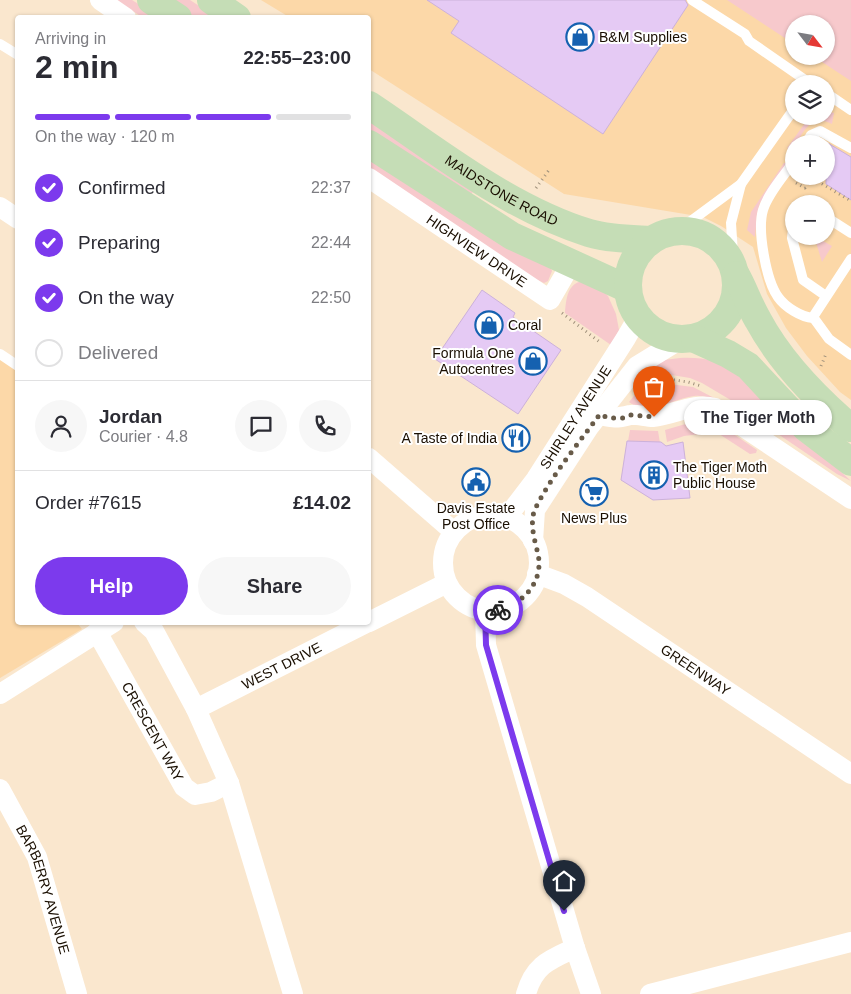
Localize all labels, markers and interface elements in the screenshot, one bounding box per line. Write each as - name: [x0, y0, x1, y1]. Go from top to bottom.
- north arrow: [785, 15, 835, 65]
- map controls: [785, 15, 835, 245]
- shop icon: B&M Supplies: [565, 22, 595, 52]
- place label: B&M Supplies: [599, 29, 687, 45]
- text: Arriving in: [35, 30, 106, 47]
- text: 22:55–23:00: [243, 47, 351, 68]
- text: 2 min: [35, 49, 119, 85]
- button: layers: [785, 75, 835, 125]
- text: On the way · 120 m: [35, 128, 175, 145]
- button: +: [785, 135, 835, 185]
- street label: MAIDSTONE ROAD: [442, 152, 560, 229]
- icon: check: [35, 174, 63, 202]
- text: Confirmed: [78, 177, 166, 198]
- text: 22:37: [311, 179, 351, 196]
- button: −: [785, 195, 835, 245]
- street label: HIGHVIEW DRIVE: [424, 211, 530, 290]
- icon: check: [35, 229, 63, 257]
- text: Preparing: [78, 232, 160, 253]
- text: 22:44: [311, 234, 351, 251]
- icon: check: [35, 284, 63, 312]
- text: On the way: [78, 287, 174, 308]
- text: 22:50: [311, 289, 351, 306]
- shop icon: Coral: [474, 310, 504, 340]
- place label: Coral: [508, 317, 541, 333]
- text: Delivered: [78, 342, 158, 363]
- place label: Formula One Autocentres: [432, 345, 514, 377]
- shop icon: Formula One Autocentres: [518, 346, 548, 376]
- street label: SHIRLEY AVENUE: [537, 363, 614, 472]
- pin: [633, 366, 675, 417]
- icon: bag: [640, 373, 668, 401]
- button: person: [35, 400, 87, 452]
- button: chat: [235, 400, 287, 452]
- button: phone: [299, 400, 351, 452]
- callout: The Tiger Moth: [684, 400, 832, 434]
- text: Jordan: [99, 406, 162, 427]
- text: The Tiger Moth: [701, 409, 815, 426]
- restaurant icon: A Taste of India: [501, 423, 531, 453]
- text: Courier · 4.8: [99, 428, 188, 445]
- place label: A Taste of India: [402, 430, 497, 446]
- place label: The Tiger Moth Public House: [673, 459, 767, 491]
- building icon: The Tiger Moth Public House: [639, 460, 669, 490]
- public building icon: Davis Estate Post Office: [461, 467, 491, 497]
- supermarket icon: News Plus: [579, 477, 609, 507]
- text: Order #7615: [35, 492, 142, 513]
- text: £14.02: [293, 492, 351, 513]
- place label: Davis Estate Post Office: [437, 500, 516, 532]
- place label: News Plus: [561, 510, 627, 526]
- button: Help: [35, 557, 188, 615]
- button: Share: [198, 557, 351, 615]
- courier: [473, 585, 523, 635]
- icon: bike: [484, 596, 512, 624]
- street label: WEST DRIVE: [239, 639, 324, 692]
- street label: GREENWAY: [658, 641, 734, 699]
- street label: CRESCENT WAY: [119, 679, 187, 784]
- street label: BARBERRY AVENUE: [13, 822, 73, 956]
- pin: [543, 860, 585, 911]
- icon: home: [550, 867, 578, 895]

